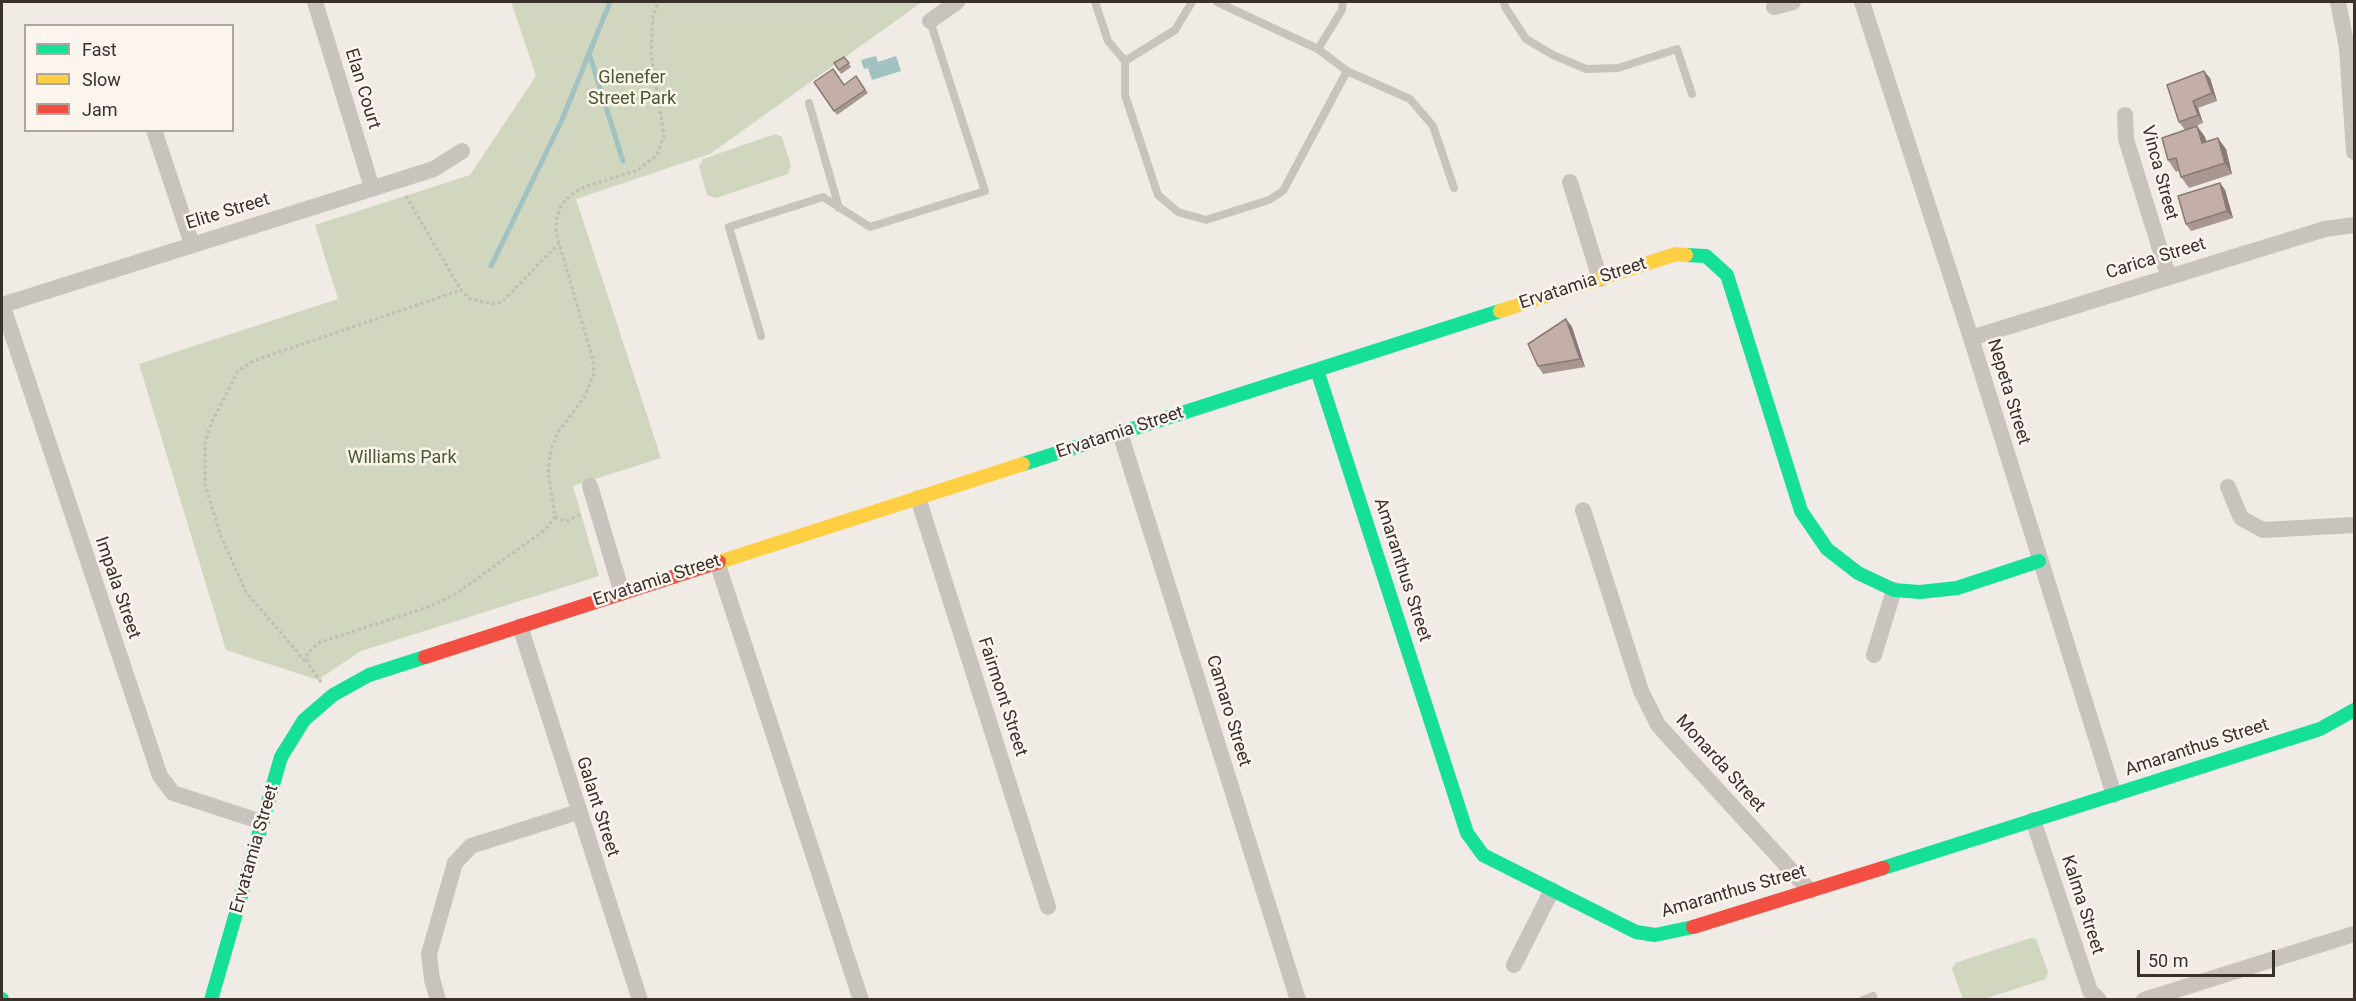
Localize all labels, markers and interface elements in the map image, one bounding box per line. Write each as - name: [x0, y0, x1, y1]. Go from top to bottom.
- legend: [24, 24, 234, 132]
- text: Fast: [82, 39, 117, 60]
- street label: Elan Court: [340, 46, 384, 132]
- park label: Glenefer Street Park: [588, 67, 676, 110]
- text: Slow: [82, 69, 121, 90]
- text: Jam: [82, 99, 118, 120]
- street label: Vinca Street: [2136, 123, 2182, 223]
- street label: Elite Street: [184, 189, 272, 235]
- street label: Carica Street: [2104, 234, 2208, 284]
- street label: Ervatamia Street: [1517, 253, 1649, 315]
- street label: Nepeta Street: [1982, 336, 2034, 448]
- street label: Ervatamia Street: [1054, 402, 1186, 464]
- park label: Williams Park: [347, 447, 457, 469]
- street label: Amaranthus Street: [1369, 495, 1435, 645]
- street label: Impala Street: [89, 534, 145, 642]
- street label: Ervatamia Street: [591, 550, 723, 612]
- street label: Fairmont Street: [973, 635, 1031, 759]
- street label: Camaro Street: [1201, 653, 1255, 769]
- street label: Monarda Street: [1671, 711, 1769, 817]
- street label: Amaranthus Street: [2122, 715, 2272, 781]
- street label: Galant Street: [571, 754, 623, 860]
- street label: Ervatamia Street: [226, 782, 284, 916]
- street label: Kalma Street: [2056, 853, 2108, 957]
- street label: Amaranthus Street: [1659, 861, 1809, 923]
- scale bar: [2140, 938, 2278, 976]
- text: 50 m: [2148, 950, 2188, 971]

